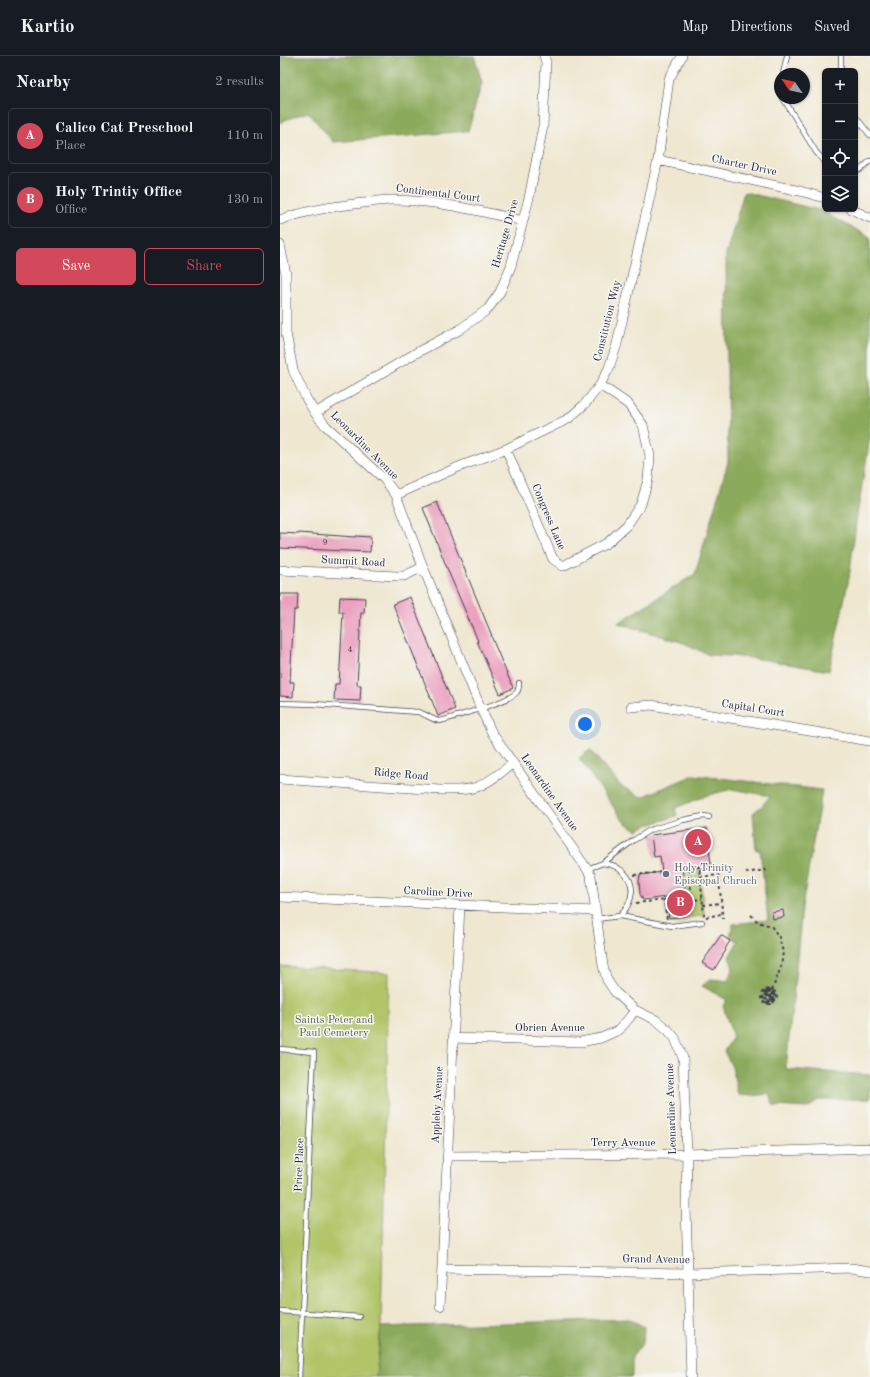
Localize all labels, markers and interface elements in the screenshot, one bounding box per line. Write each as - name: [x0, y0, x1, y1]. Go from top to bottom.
- text: Kartio: [20, 18, 75, 37]
- text: Map: [682, 20, 708, 34]
- text: Directions: [730, 20, 792, 34]
- text: Saved: [814, 20, 850, 34]
- north arrow: [774, 68, 810, 104]
- map controls: [822, 68, 858, 212]
- button: +: [822, 68, 858, 104]
- text: Nearby: [16, 74, 71, 91]
- text: 2 results: [215, 75, 264, 88]
- button: −: [822, 104, 858, 140]
- text: Calico Cat Preschool: [55, 121, 193, 136]
- text: A: [25, 129, 35, 142]
- text: 110 m: [226, 129, 263, 142]
- text: Place: [55, 139, 85, 152]
- button: locate: [822, 140, 858, 176]
- street label: Charter Drive: [710, 154, 778, 178]
- button: layers: [822, 176, 858, 212]
- street label: Continental Court: [395, 183, 481, 205]
- text: Holy Trintiy Office: [55, 185, 182, 200]
- text: B: [25, 193, 35, 206]
- text: 130 m: [226, 193, 263, 206]
- street label: Heritage Drive: [491, 198, 521, 270]
- text: Office: [55, 203, 87, 216]
- button: Save: [16, 248, 136, 285]
- button: Share: [144, 248, 264, 285]
- street label: Constitution Way: [593, 279, 623, 363]
- street label: Leonardine Avenue: [328, 410, 400, 482]
- street label: Congress Lane: [529, 482, 567, 552]
- house number: 9: [322, 538, 328, 547]
- street label: Summit Road: [320, 555, 386, 569]
- house number: 4: [347, 645, 353, 654]
- street label: Capital Court: [721, 699, 786, 719]
- your location: [575, 714, 595, 734]
- street label: Leonardine Avenue: [518, 752, 580, 834]
- street label: Ridge Road: [373, 767, 429, 783]
- pin: A: [685, 827, 711, 857]
- place label: Holy Trinity Episcopal Chruch: [674, 863, 757, 887]
- marker: Holy Trinity Episcopal Chruch: [661, 869, 671, 879]
- street label: Caroline Drive: [403, 886, 473, 900]
- pin: B: [667, 888, 693, 918]
- park label: Saints Peter and Paul Cemetery: [295, 1015, 373, 1039]
- street label: Obrien Avenue: [515, 1023, 585, 1034]
- street label: Leonardine Avenue: [665, 1063, 679, 1155]
- street label: Appleby Avenue: [430, 1066, 446, 1144]
- street label: Price Place: [294, 1138, 306, 1192]
- street label: Terry Avenue: [590, 1138, 656, 1149]
- street label: Grand Avenue: [622, 1254, 690, 1266]

